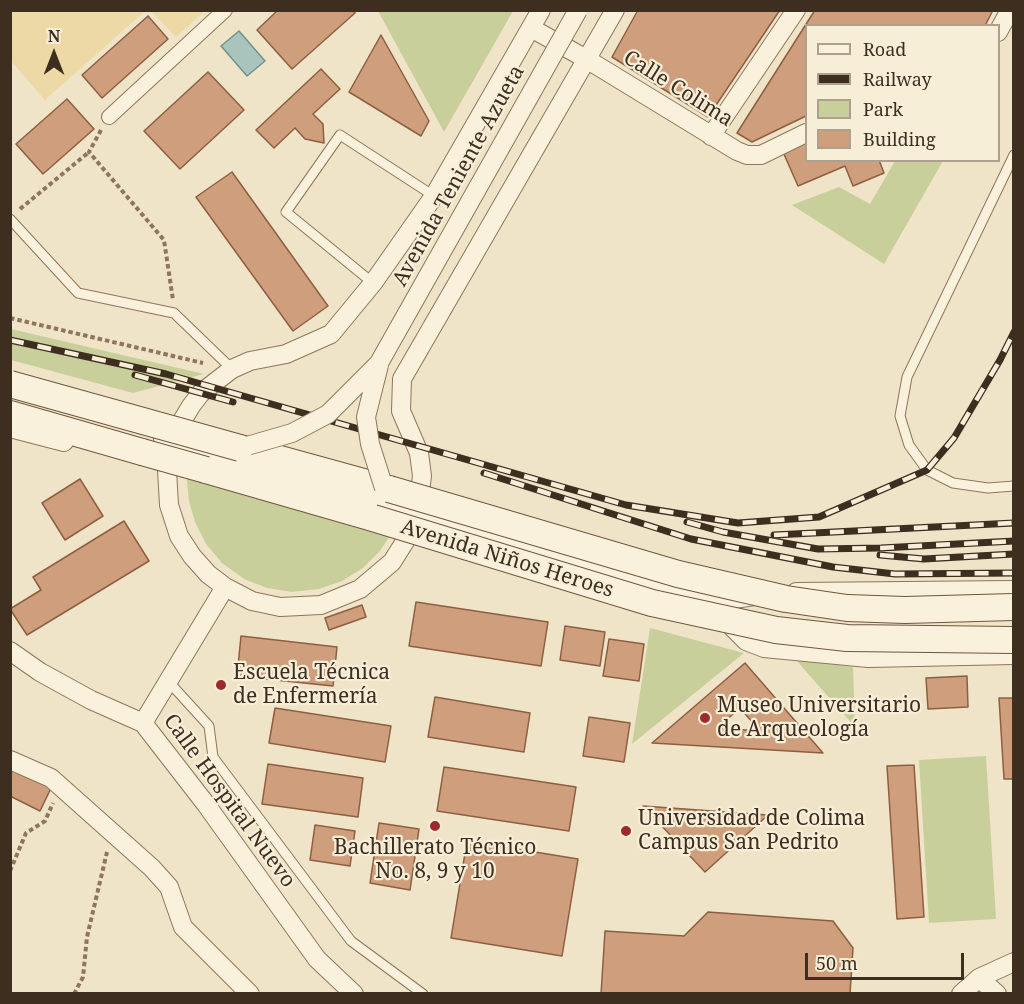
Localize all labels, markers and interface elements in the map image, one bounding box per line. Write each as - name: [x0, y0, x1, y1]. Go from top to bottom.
- north arrow: [24, 24, 84, 84]
- legend: [805, 24, 1000, 162]
- text: N: [48, 25, 60, 47]
- text: Road: [863, 37, 906, 61]
- street label: Calle Colima: [619, 45, 737, 133]
- street label: Avenida Teniente Azueta: [388, 61, 530, 291]
- text: Railway: [863, 67, 932, 91]
- text: Park: [863, 97, 903, 121]
- text: Building: [863, 127, 936, 151]
- street label: Avenida Niños Heroes: [397, 515, 617, 603]
- place label: Escuela Técnica de Enfermería: [233, 660, 390, 710]
- marker: Escuela Técnica de Enfermería: [214, 678, 228, 692]
- place label: Museo Universitario de Arqueología: [717, 693, 921, 743]
- street label: Calle Hospital Nuevo: [158, 709, 300, 893]
- marker: Museo Universitario de Arqueología: [698, 711, 712, 725]
- place label: Universidad de Colima Campus San Pedrito: [638, 806, 865, 856]
- marker: Bachillerato Técnico No. 8, 9 y 10: [428, 819, 442, 833]
- marker: Universidad de Colima Campus San Pedrito: [619, 824, 633, 838]
- place label: Bachillerato Técnico No. 8, 9 y 10: [334, 835, 536, 885]
- scale bar: [808, 941, 967, 979]
- text: 50 m: [816, 951, 858, 975]

